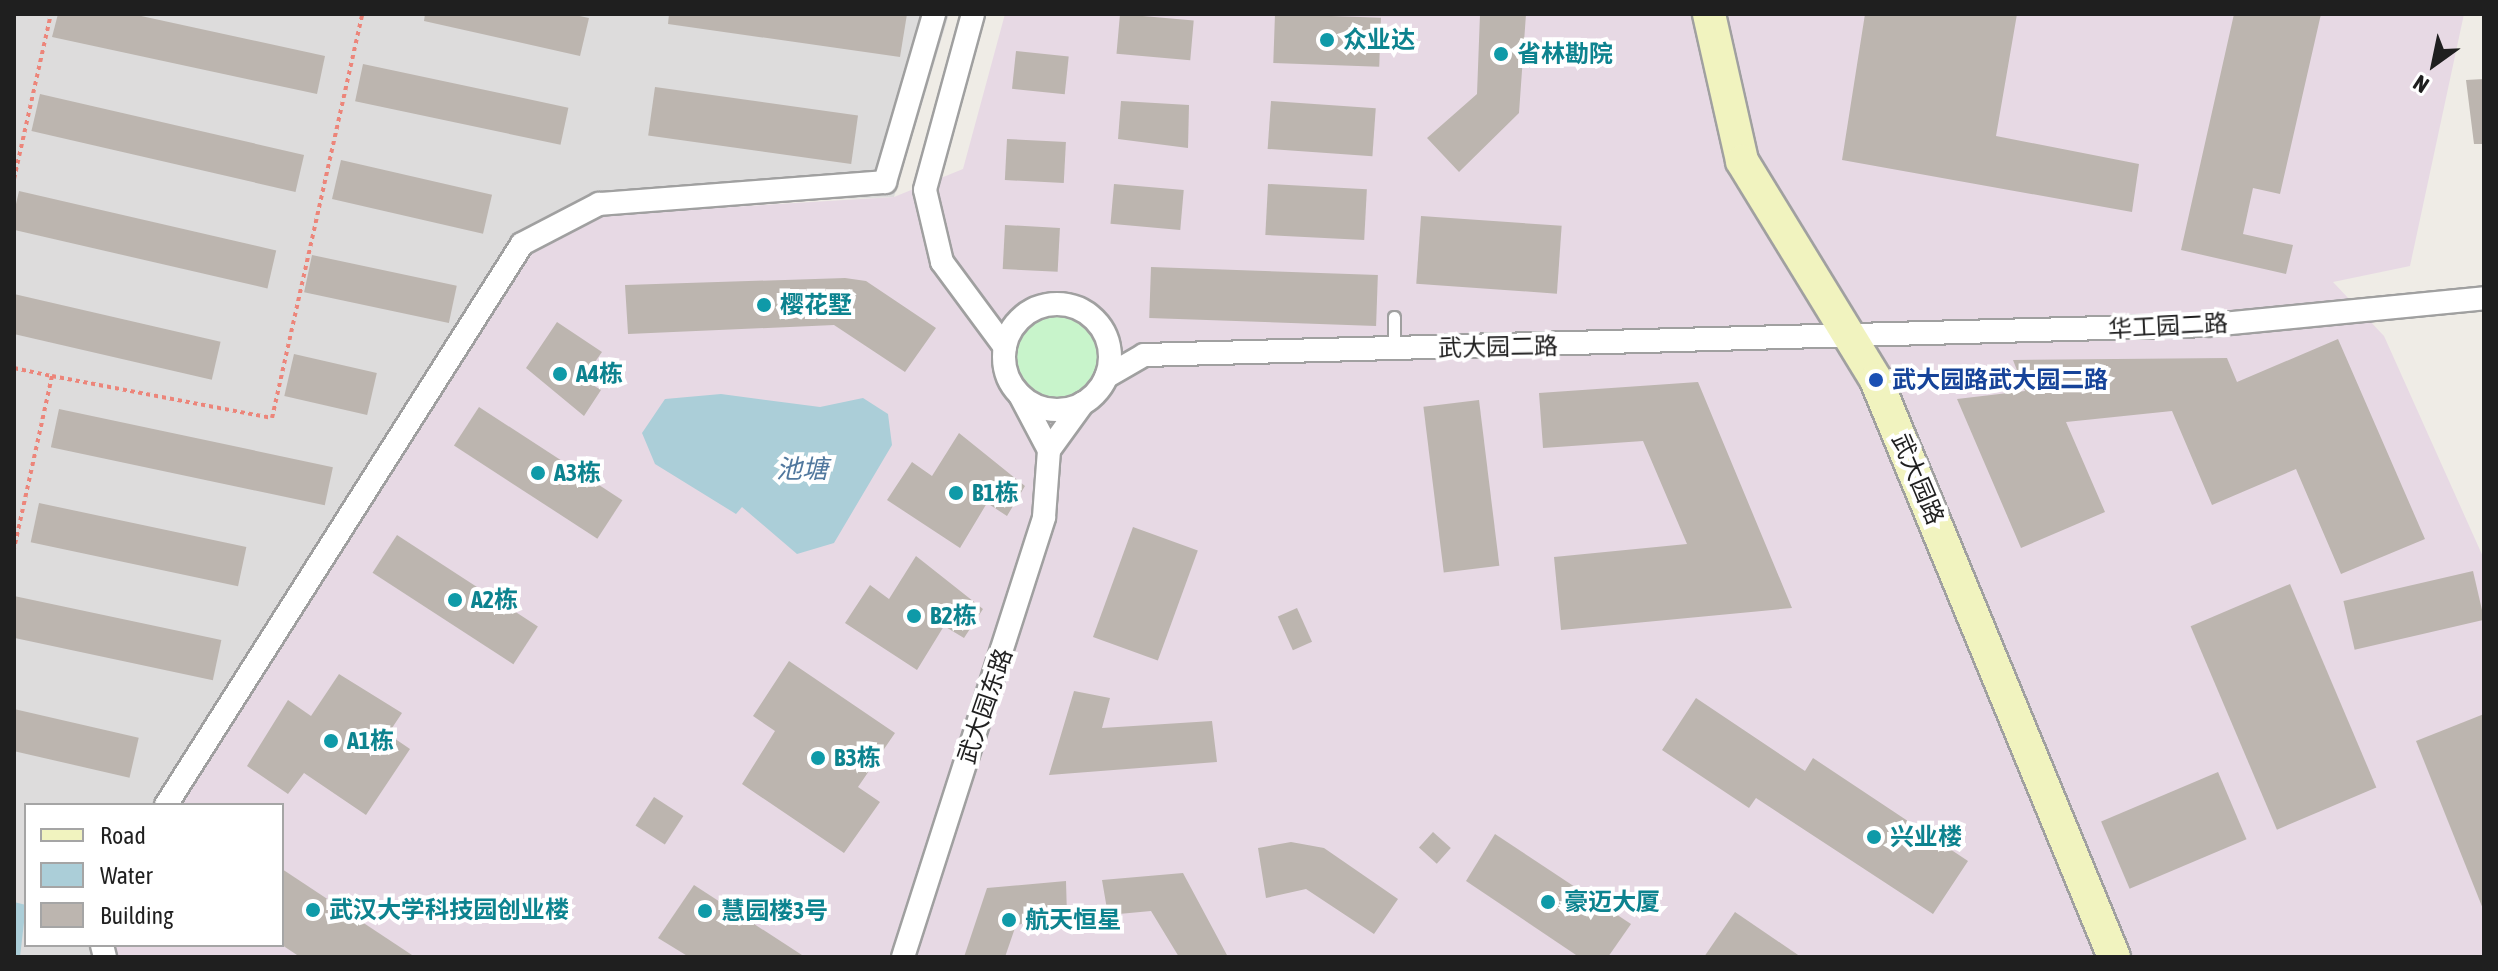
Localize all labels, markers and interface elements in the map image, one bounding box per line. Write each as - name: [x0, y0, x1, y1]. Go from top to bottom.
- north arrow: [2394, 24, 2474, 104]
- place label: 众业达: [1343, 26, 1415, 54]
- marker: 众业达: [1318, 31, 1336, 49]
- place label: 省林勘院: [1517, 40, 1613, 68]
- marker: 省林勘院: [1492, 45, 1510, 63]
- text: N: [2408, 70, 2433, 99]
- place label: 樱花墅: [780, 291, 852, 319]
- marker: 樱花墅: [755, 296, 773, 314]
- street label: 华工园二路: [2107, 308, 2229, 344]
- street label: 武大园二路: [1438, 332, 1558, 362]
- place label: A4栋: [576, 360, 623, 388]
- marker: A4栋: [551, 365, 569, 383]
- place label: 武大园路武大园二路: [1892, 366, 2108, 394]
- marker: 武大园路武大园二路: [1867, 371, 1885, 389]
- street label: 武大园路: [1886, 429, 1950, 529]
- water label: 池塘: [776, 454, 828, 486]
- place label: A3栋: [554, 459, 601, 487]
- marker: A3栋: [529, 464, 547, 482]
- place label: B1栋: [972, 479, 1019, 507]
- marker: B1栋: [947, 484, 965, 502]
- place label: A2栋: [471, 586, 518, 614]
- marker: A2栋: [446, 591, 464, 609]
- place label: B2栋: [930, 602, 977, 630]
- marker: B2栋: [905, 607, 923, 625]
- street label: 武大园东路: [952, 645, 1018, 767]
- place label: A1栋: [347, 727, 394, 755]
- marker: A1栋: [322, 732, 340, 750]
- place label: B3栋: [834, 744, 881, 772]
- marker: B3栋: [809, 749, 827, 767]
- legend: [24, 803, 284, 947]
- text: Road: [100, 822, 146, 849]
- place label: 兴业楼: [1890, 823, 1962, 851]
- marker: 兴业楼: [1865, 828, 1883, 846]
- text: Water: [100, 862, 153, 889]
- place label: 豪迈大厦: [1564, 888, 1660, 916]
- marker: 豪迈大厦: [1539, 893, 1557, 911]
- place label: 武汉大学科技园创业楼: [329, 896, 569, 924]
- place label: 慧园楼3号: [721, 897, 828, 925]
- marker: 武汉大学科技园创业楼: [304, 901, 322, 919]
- text: Building: [100, 902, 173, 929]
- marker: 慧园楼3号: [696, 902, 714, 920]
- place label: 航天恒星: [1025, 906, 1121, 934]
- marker: 航天恒星: [1000, 911, 1018, 929]

